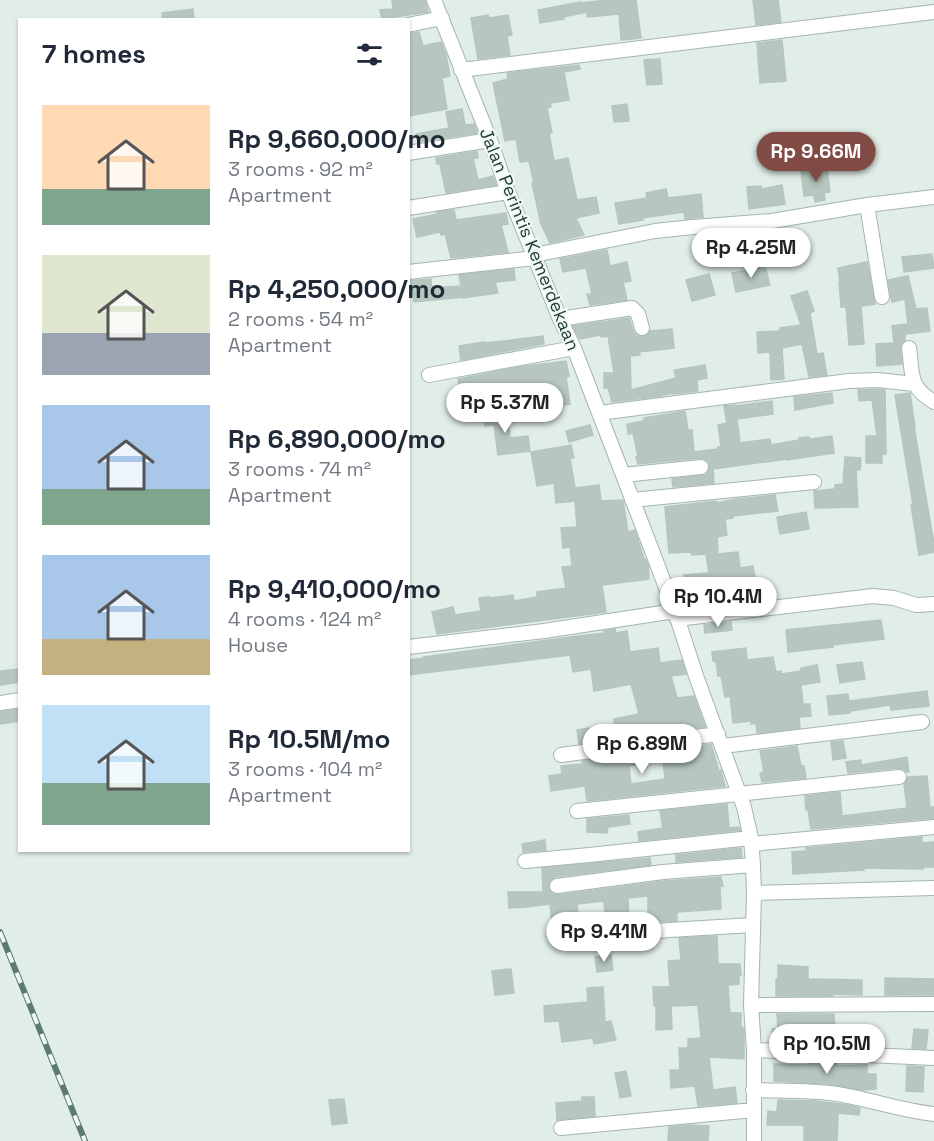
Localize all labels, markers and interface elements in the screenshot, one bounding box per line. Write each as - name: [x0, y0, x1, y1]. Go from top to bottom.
- text: 7 homes: [42, 37, 146, 71]
- icon: filters: [353, 38, 386, 71]
- text: Rp 9,660,000/mo: [228, 122, 446, 156]
- street label: Jalan Perintis Kemerdekaan: [475, 124, 585, 354]
- icon: home: [90, 129, 162, 201]
- pin: Rp 9.66M: [754, 132, 878, 183]
- text: Rp 9.66M: [771, 138, 861, 164]
- text: 3 rooms · 92 m²: [228, 156, 373, 182]
- text: Apartment: [228, 182, 332, 208]
- pin: Rp 4.25M: [689, 228, 813, 279]
- text: Rp 4.25M: [706, 234, 796, 260]
- text: Rp 4,250,000/mo: [228, 272, 445, 306]
- icon: home: [90, 279, 162, 351]
- text: 2 rooms · 54 m²: [228, 306, 373, 332]
- text: Apartment: [228, 332, 332, 358]
- pin: Rp 5.37M: [443, 383, 567, 434]
- text: Rp 5.37M: [460, 389, 550, 415]
- text: Rp 6,890,000/mo: [228, 422, 446, 456]
- icon: home: [90, 429, 162, 501]
- text: 3 rooms · 74 m²: [228, 456, 371, 482]
- text: Apartment: [228, 482, 332, 508]
- text: Rp 9,410,000/mo: [228, 572, 441, 606]
- pin: Rp 10.4M: [656, 577, 780, 628]
- icon: home: [90, 579, 162, 651]
- text: Rp 10.4M: [674, 583, 762, 609]
- text: 4 rooms · 124 m²: [228, 606, 381, 632]
- text: House: [228, 632, 288, 658]
- text: Rp 10.5M/mo: [228, 722, 390, 756]
- pin: Rp 6.89M: [580, 724, 704, 775]
- icon: home: [90, 729, 162, 801]
- text: Rp 6.89M: [597, 730, 687, 756]
- text: 3 rooms · 104 m²: [228, 756, 382, 782]
- text: Apartment: [228, 782, 332, 808]
- pin: Rp 9.41M: [542, 912, 666, 963]
- text: Rp 9.41M: [560, 918, 648, 944]
- pin: Rp 10.5M: [765, 1024, 889, 1075]
- text: Rp 10.5M: [783, 1030, 871, 1056]

